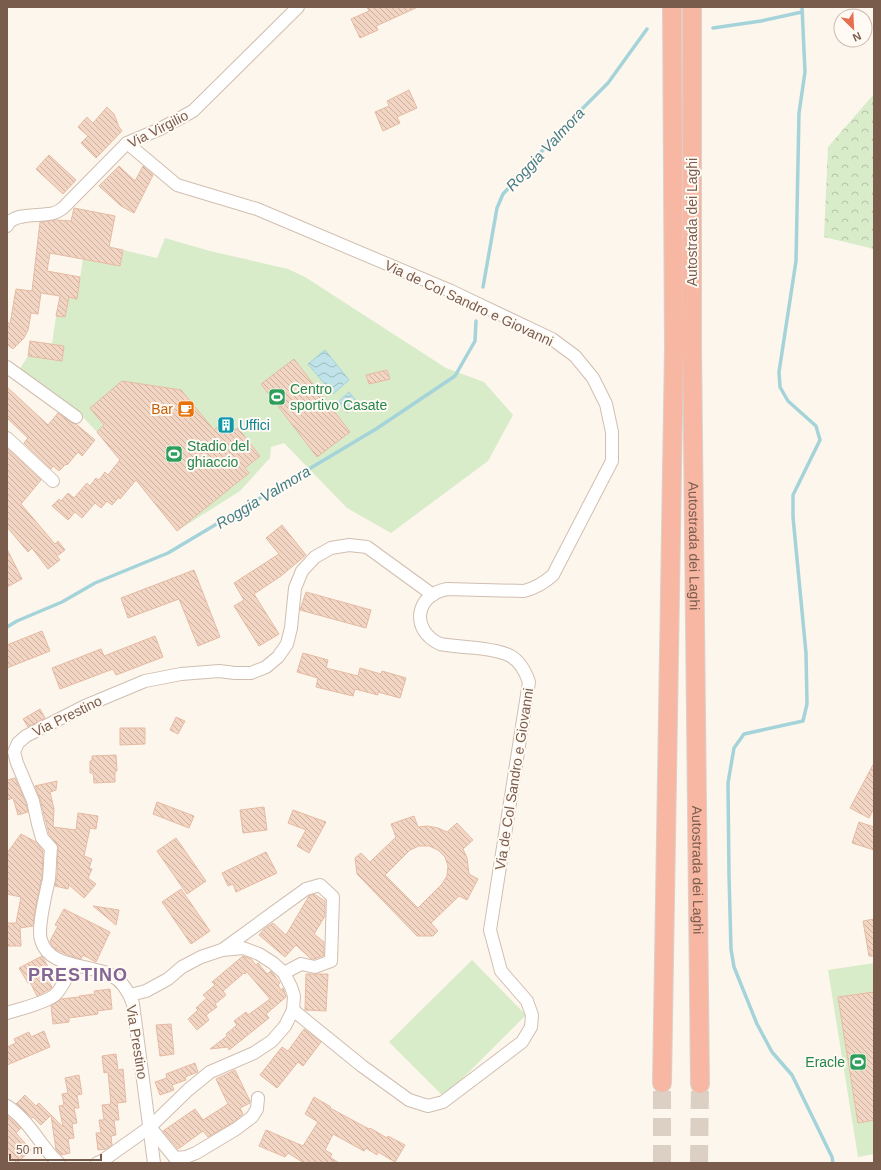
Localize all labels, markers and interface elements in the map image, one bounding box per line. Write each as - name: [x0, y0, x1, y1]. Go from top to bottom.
- north arrow: [833, 8, 873, 48]
- text: N: [851, 30, 863, 44]
- water label: Roggia Valmora: [502, 104, 588, 194]
- street label: Via Virgilio: [125, 107, 191, 151]
- street label: Autostrada dei Laghi: [684, 158, 700, 286]
- street label: Via de Col Sandro e Giovanni: [382, 257, 556, 349]
- place label: Centro sportivo Casate: [290, 381, 387, 413]
- sports icon: Centro sportivo Casate: [267, 387, 287, 407]
- cafe icon: Bar: [176, 399, 196, 419]
- place label: Bar: [151, 401, 173, 417]
- building icon: Uffici: [216, 415, 236, 435]
- place label: Uffici: [239, 417, 270, 433]
- place label: Stadio del ghiaccio: [187, 438, 249, 470]
- sports icon: Stadio del ghiaccio: [164, 444, 184, 464]
- water label: Roggia Valmora: [213, 462, 313, 532]
- street label: Autostrada dei Laghi: [685, 482, 703, 610]
- street label: Via de Col Sandro e Giovanni: [492, 687, 536, 871]
- street label: Via Prestino: [30, 692, 105, 740]
- street label: Autostrada dei Laghi: [689, 806, 706, 934]
- district label: PRESTINO: [28, 965, 128, 985]
- street label: Via Prestino: [123, 1004, 151, 1081]
- sports icon: Eracle: [848, 1052, 868, 1072]
- place label: Eracle: [805, 1054, 845, 1070]
- scale bar: [10, 1136, 101, 1162]
- text: 50 m: [16, 1143, 43, 1157]

